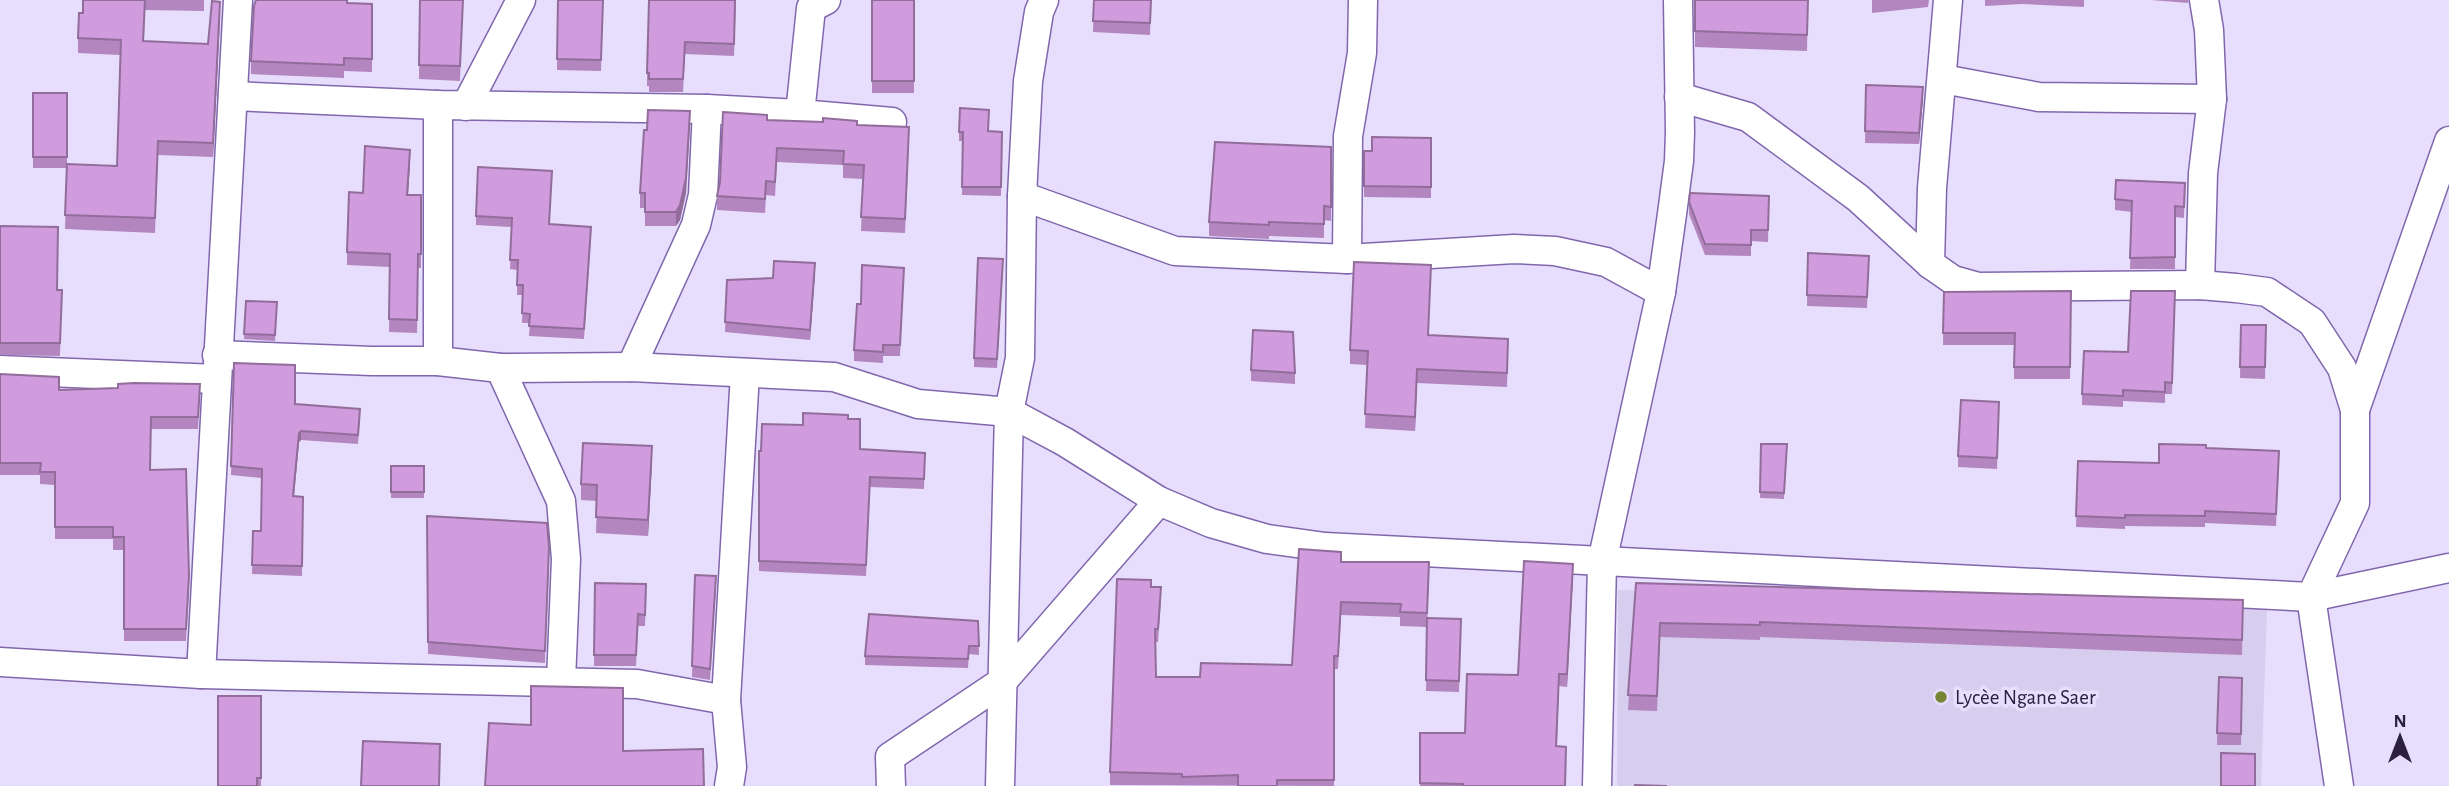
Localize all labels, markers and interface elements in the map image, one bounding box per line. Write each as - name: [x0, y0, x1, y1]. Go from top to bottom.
- place label: Lycèe Ngane Saer: [1955, 687, 2096, 708]
- marker: Lycèe Ngane Saer: [1933, 689, 1949, 705]
- north arrow: [2365, 702, 2435, 772]
- text: N: [2393, 712, 2407, 731]

